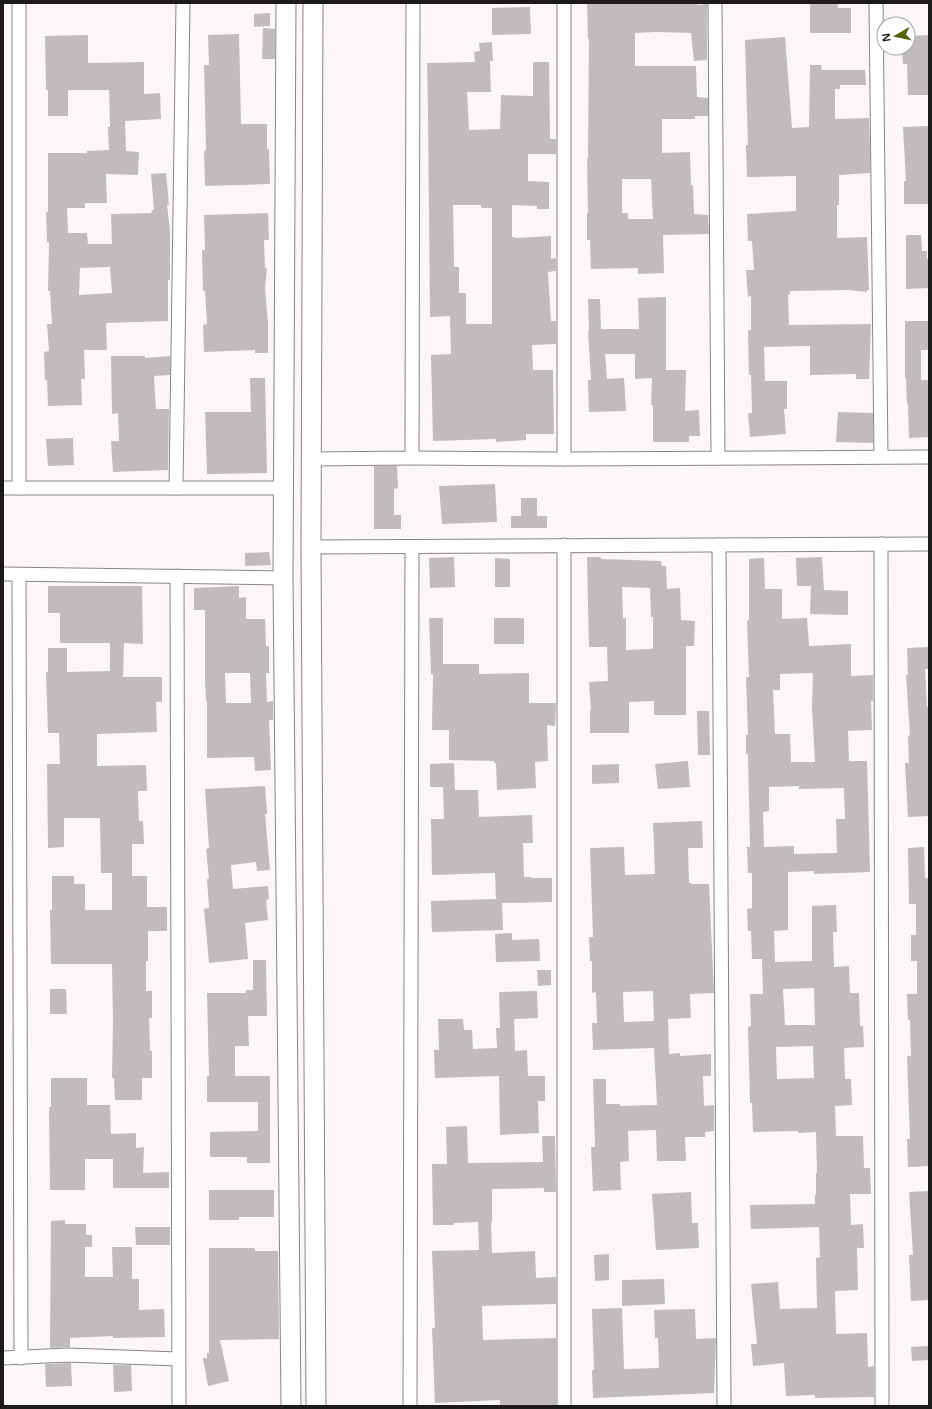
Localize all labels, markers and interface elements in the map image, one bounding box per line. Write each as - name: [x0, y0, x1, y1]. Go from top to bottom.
- north arrow: [876, 16, 916, 56]
- text: N: [878, 32, 894, 43]

